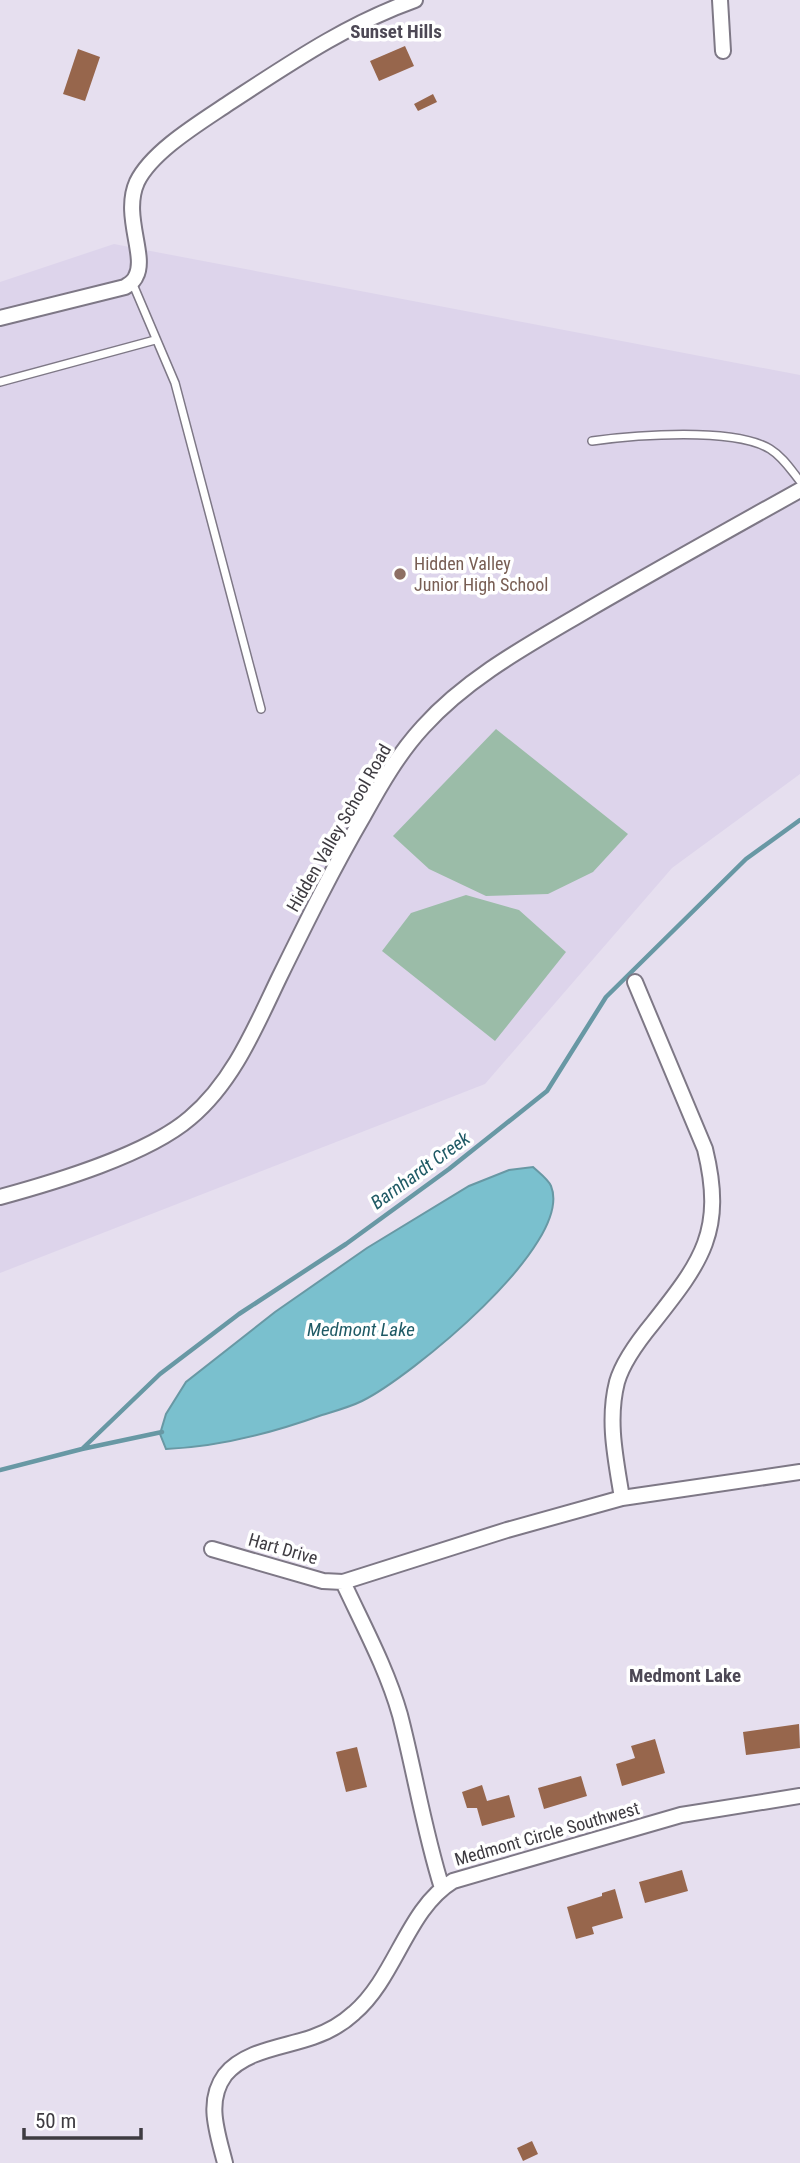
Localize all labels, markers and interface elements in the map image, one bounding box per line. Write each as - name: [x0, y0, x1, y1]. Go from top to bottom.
- district label: Sunset Hills: [350, 20, 442, 43]
- place label: Hidden Valley Junior High School: [414, 553, 548, 595]
- marker: Hidden Valley Junior High School: [392, 566, 408, 582]
- street label: Hidden Valley School Road: [282, 740, 395, 915]
- water label: Barnhardt Creek: [366, 1126, 475, 1214]
- water label: Medmont Lake: [307, 1318, 415, 1341]
- street label: Hart Drive: [246, 1529, 320, 1568]
- district label: Medmont Lake: [629, 1664, 741, 1687]
- street label: Medmont Circle Southwest: [452, 1797, 642, 1870]
- scale bar: [24, 2096, 142, 2140]
- text: 50 m: [35, 2109, 76, 2133]

